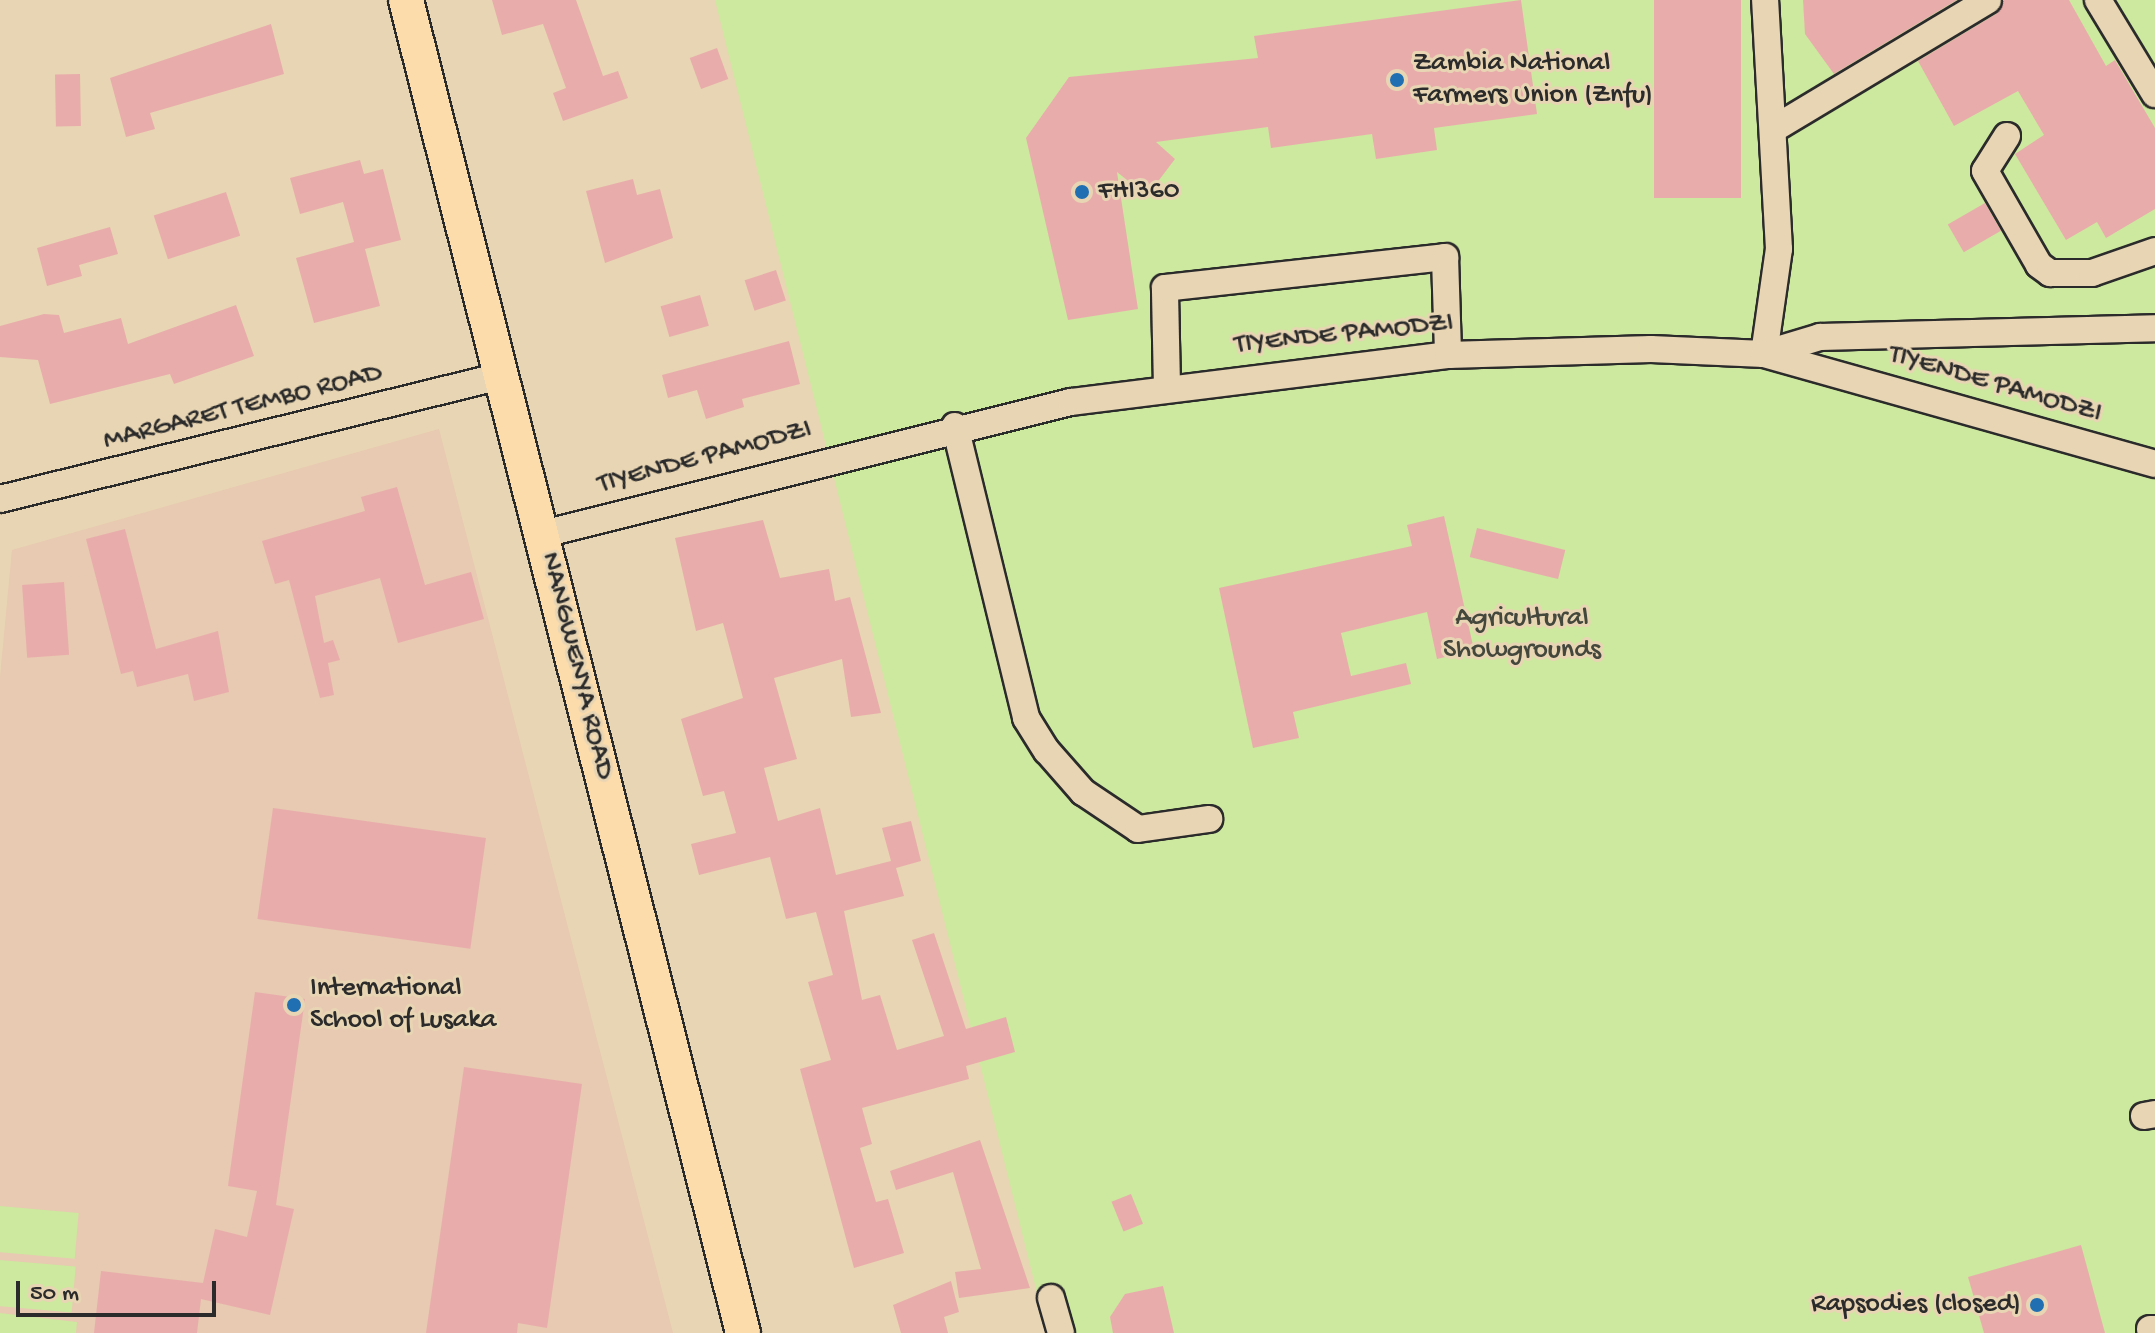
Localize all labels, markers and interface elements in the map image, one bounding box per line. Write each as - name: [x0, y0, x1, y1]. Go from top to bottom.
- place label: Zambia National Farmers Union (Znfu): [1413, 47, 1653, 113]
- marker: Zambia National Farmers Union (Znfu): [1388, 71, 1406, 89]
- place label: FHI360: [1098, 175, 1180, 209]
- marker: FHI360: [1073, 183, 1091, 201]
- street label: TIYENDE PAMODZI: [1233, 307, 1455, 363]
- street label: TIYENDE PAMODZI: [1885, 339, 2105, 431]
- street label: MARGARET TEMBO ROAD: [100, 357, 386, 459]
- street label: TIYENDE PAMODZI: [594, 413, 816, 503]
- street label: NANGWENYA ROAD: [532, 549, 620, 783]
- park label: Agricultural Showgrounds: [1443, 602, 1601, 668]
- place label: International School of Lusaka: [310, 972, 496, 1038]
- marker: International School of Lusaka: [285, 996, 303, 1014]
- scale bar: [20, 1265, 220, 1315]
- text: 50 m: [30, 1280, 79, 1309]
- place label: Rapsodies (closed): [1811, 1288, 2021, 1322]
- marker: Rapsodies (closed): [2028, 1296, 2046, 1314]

